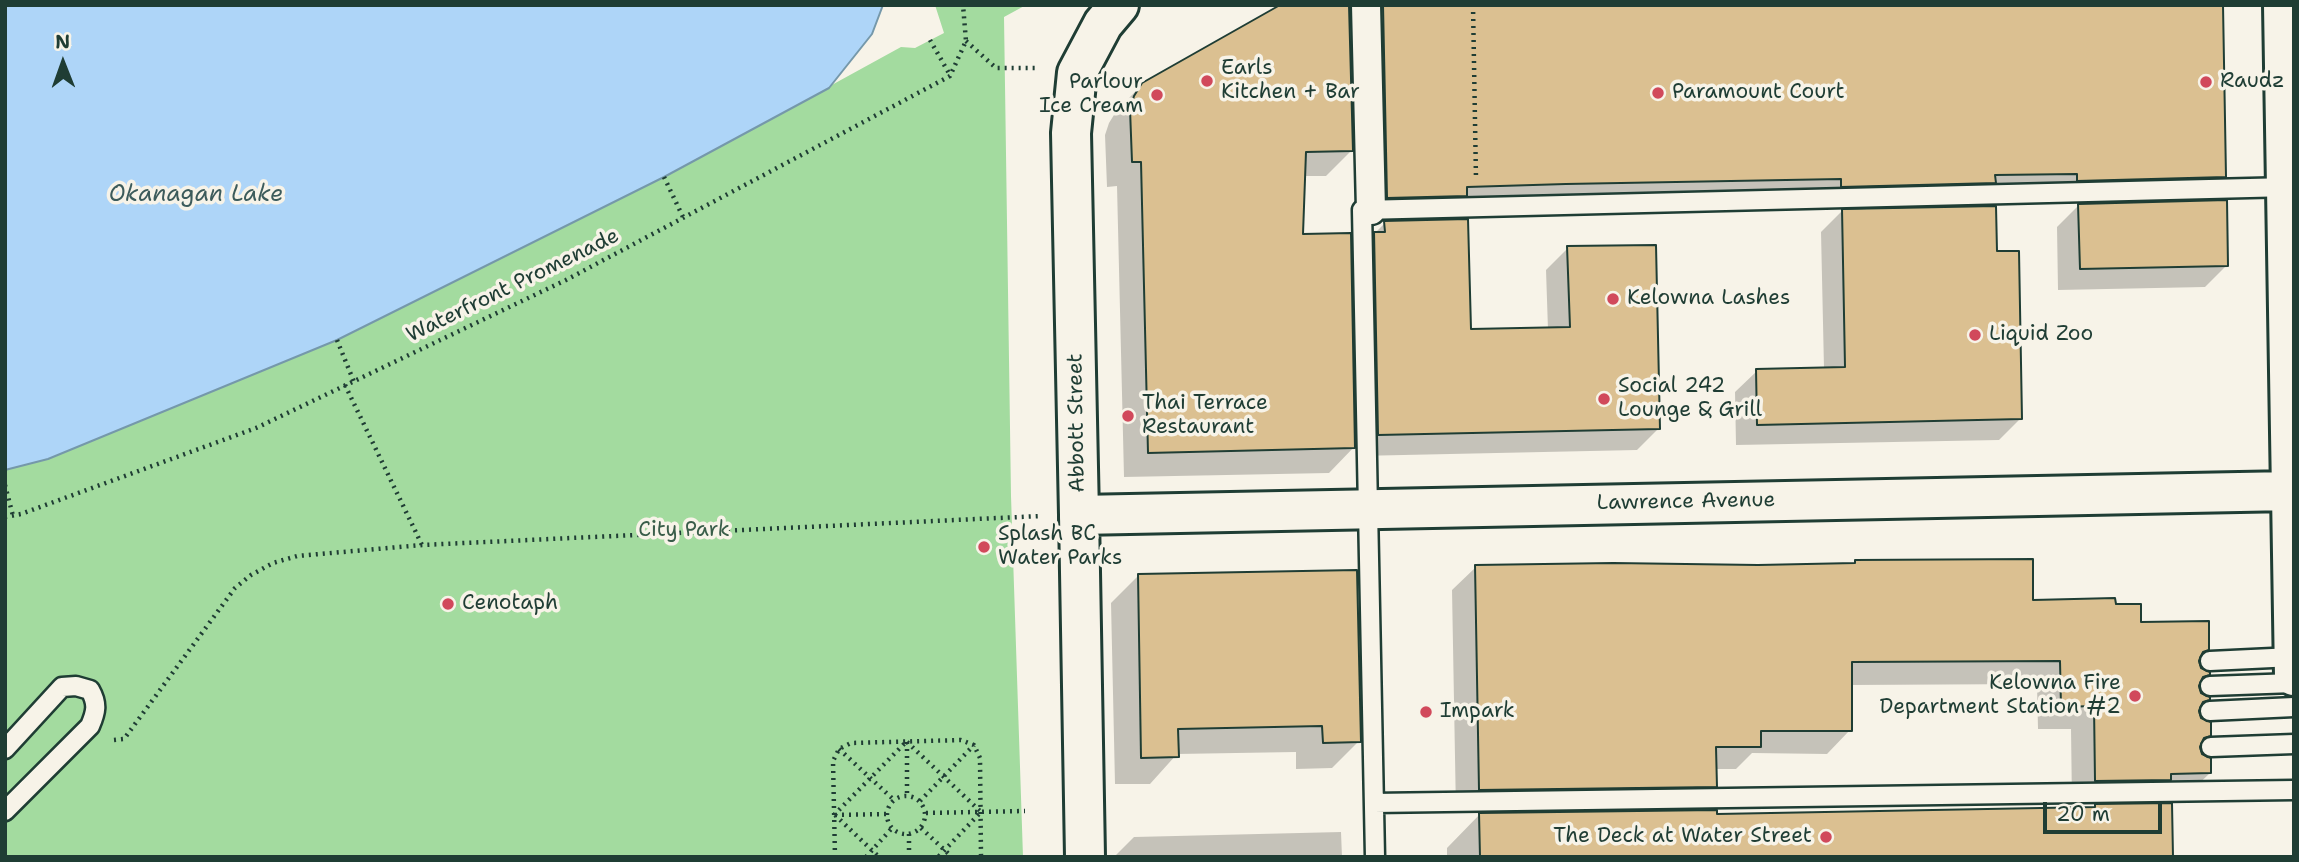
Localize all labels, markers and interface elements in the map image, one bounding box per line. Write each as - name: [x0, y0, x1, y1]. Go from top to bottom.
- north arrow: [28, 28, 98, 98]
- text: N: [55, 29, 70, 54]
- place label: Earls Kitchen + Bar: [1221, 56, 1360, 106]
- place label: Raudz: [2220, 69, 2285, 95]
- place label: Parlour Ice Cream: [1039, 70, 1143, 120]
- marker: Earls Kitchen + Bar: [1199, 73, 1215, 89]
- marker: Raudz: [2198, 74, 2214, 90]
- place label: Paramount Court: [1672, 80, 1845, 106]
- marker: Paramount Court: [1650, 85, 1666, 101]
- marker: Parlour Ice Cream: [1149, 87, 1165, 103]
- water label: Okanagan Lake: [109, 181, 283, 209]
- street label: Waterfront Promenade: [403, 224, 623, 348]
- place label: Kelowna Lashes: [1627, 286, 1790, 312]
- marker: Kelowna Lashes: [1605, 291, 1621, 307]
- place label: Liquid Zoo: [1989, 322, 2093, 348]
- marker: Liquid Zoo: [1967, 327, 1983, 343]
- street label: Abbott Street: [1063, 353, 1091, 493]
- place label: Social 242 Lounge & Grill: [1618, 374, 1762, 424]
- place label: Thai Terrace Restaurant: [1142, 391, 1268, 441]
- marker: Social 242 Lounge & Grill: [1596, 391, 1612, 407]
- marker: Thai Terrace Restaurant: [1120, 408, 1136, 424]
- street label: Lawrence Avenue: [1597, 488, 1775, 516]
- park label: City Park: [638, 518, 730, 544]
- place label: Splash BC Water Parks: [998, 522, 1122, 572]
- marker: Splash BC Water Parks: [976, 539, 992, 555]
- place label: Cenotaph: [462, 591, 558, 617]
- marker: Cenotaph: [440, 596, 456, 612]
- place label: Kelowna Fire Department Station #2: [1880, 671, 2121, 721]
- marker: Kelowna Fire Department Station #2: [2127, 688, 2143, 704]
- place label: Impark: [1440, 699, 1515, 725]
- marker: Impark: [1418, 704, 1434, 720]
- scale bar: [2047, 788, 2166, 832]
- text: 20 m: [2056, 800, 2110, 828]
- place label: The Deck at Water Street: [1553, 824, 1812, 850]
- marker: The Deck at Water Street: [1818, 829, 1834, 845]

